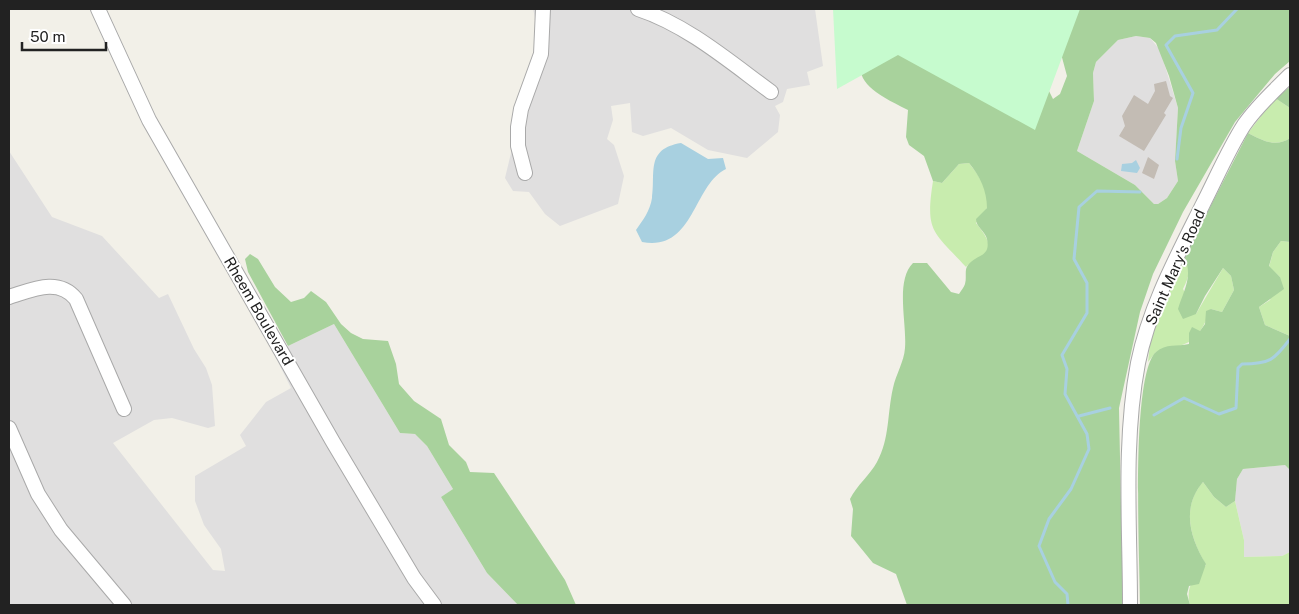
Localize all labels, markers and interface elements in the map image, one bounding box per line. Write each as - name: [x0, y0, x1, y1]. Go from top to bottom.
- scale bar: [22, 20, 106, 52]
- text: 50 m: [30, 28, 65, 45]
- street label: Saint Mary's Road: [1142, 206, 1208, 328]
- street label: Rheem Boulevard: [221, 254, 297, 368]

